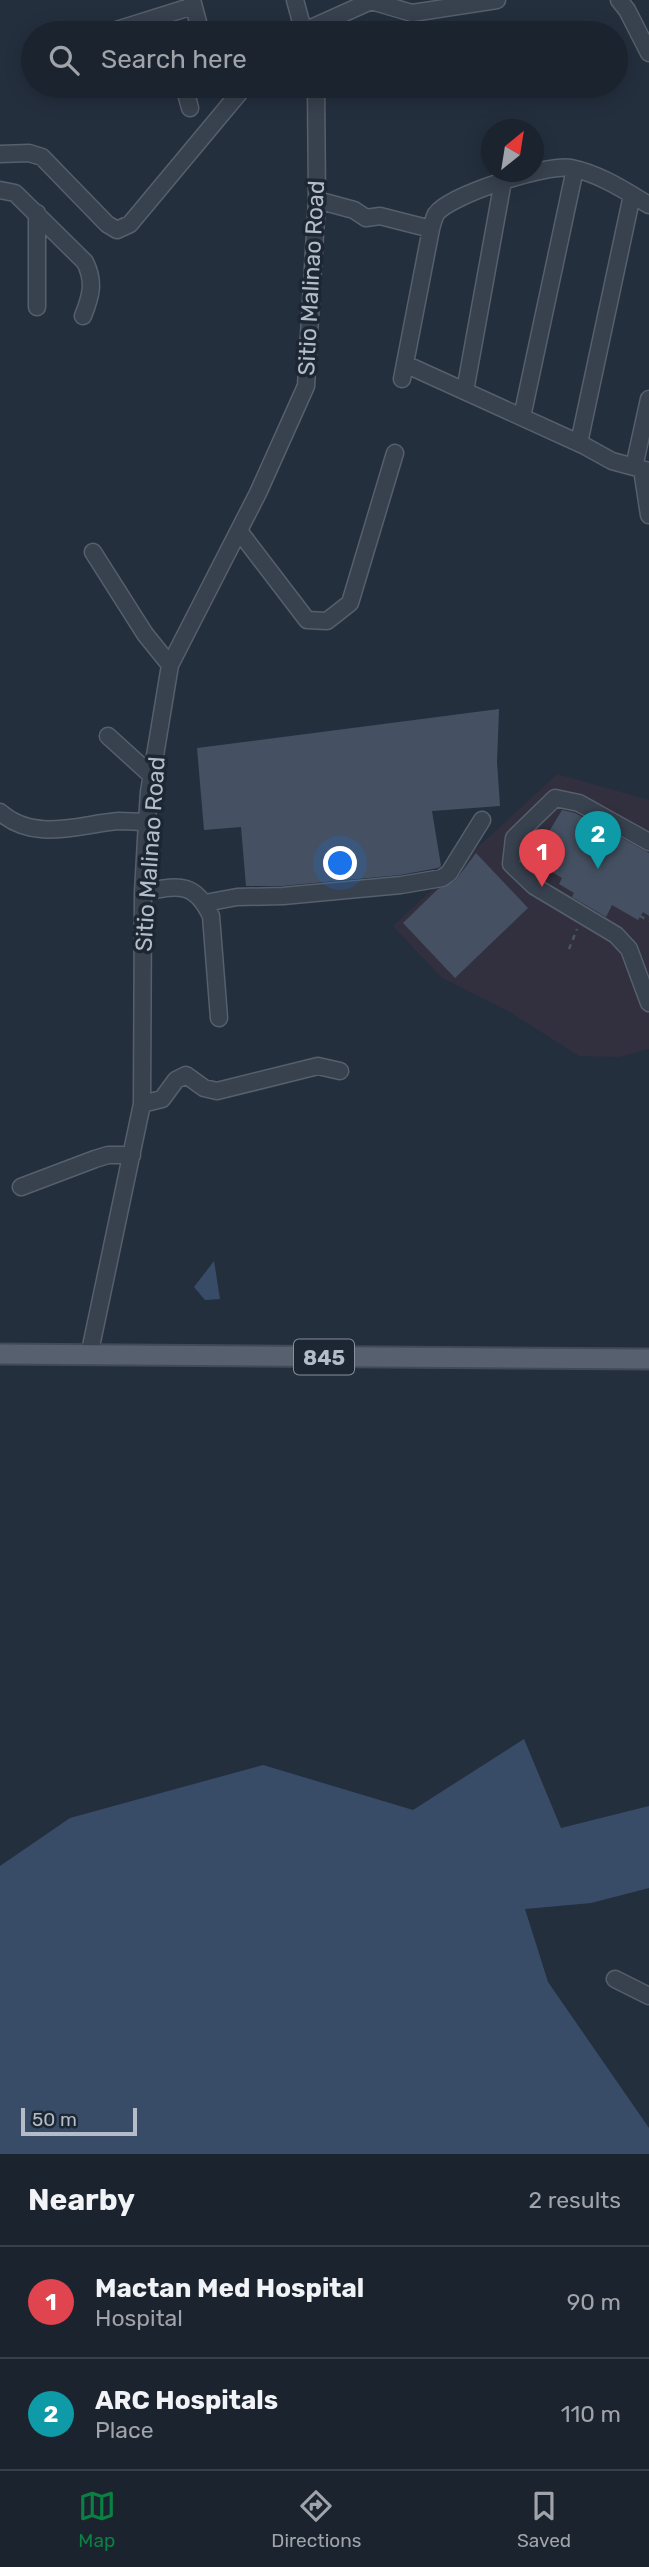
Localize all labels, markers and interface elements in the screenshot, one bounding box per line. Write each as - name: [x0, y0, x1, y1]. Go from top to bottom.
- search box: [21, 21, 628, 98]
- icon: search: [45, 41, 83, 79]
- text: Search here: [101, 44, 247, 75]
- north arrow: [481, 119, 544, 182]
- street label: Sitio Malinao Road: [292, 180, 330, 376]
- street label: Sitio Malinao Road: [129, 756, 171, 952]
- pin: 2: [575, 811, 621, 869]
- pin: 1: [519, 829, 565, 887]
- your location: [323, 846, 357, 880]
- road number: 845: [294, 1340, 354, 1374]
- scale bar: [21, 2105, 136, 2137]
- text: 50 m: [32, 2108, 77, 2131]
- text: Nearby: [28, 2182, 135, 2218]
- text: 2 results: [529, 2186, 621, 2214]
- text: Mactan Med Hospital: [95, 2273, 364, 2304]
- text: 1: [45, 2288, 57, 2316]
- text: 90 m: [567, 2288, 621, 2316]
- text: Hospital: [95, 2304, 183, 2332]
- text: ARC Hospitals: [95, 2385, 278, 2416]
- text: 2: [44, 2400, 58, 2428]
- text: 110 m: [561, 2400, 621, 2428]
- text: Place: [95, 2416, 154, 2444]
- tab: Map: [78, 2487, 116, 2552]
- tab: Directions: [271, 2487, 361, 2552]
- tab: Saved: [517, 2487, 571, 2552]

